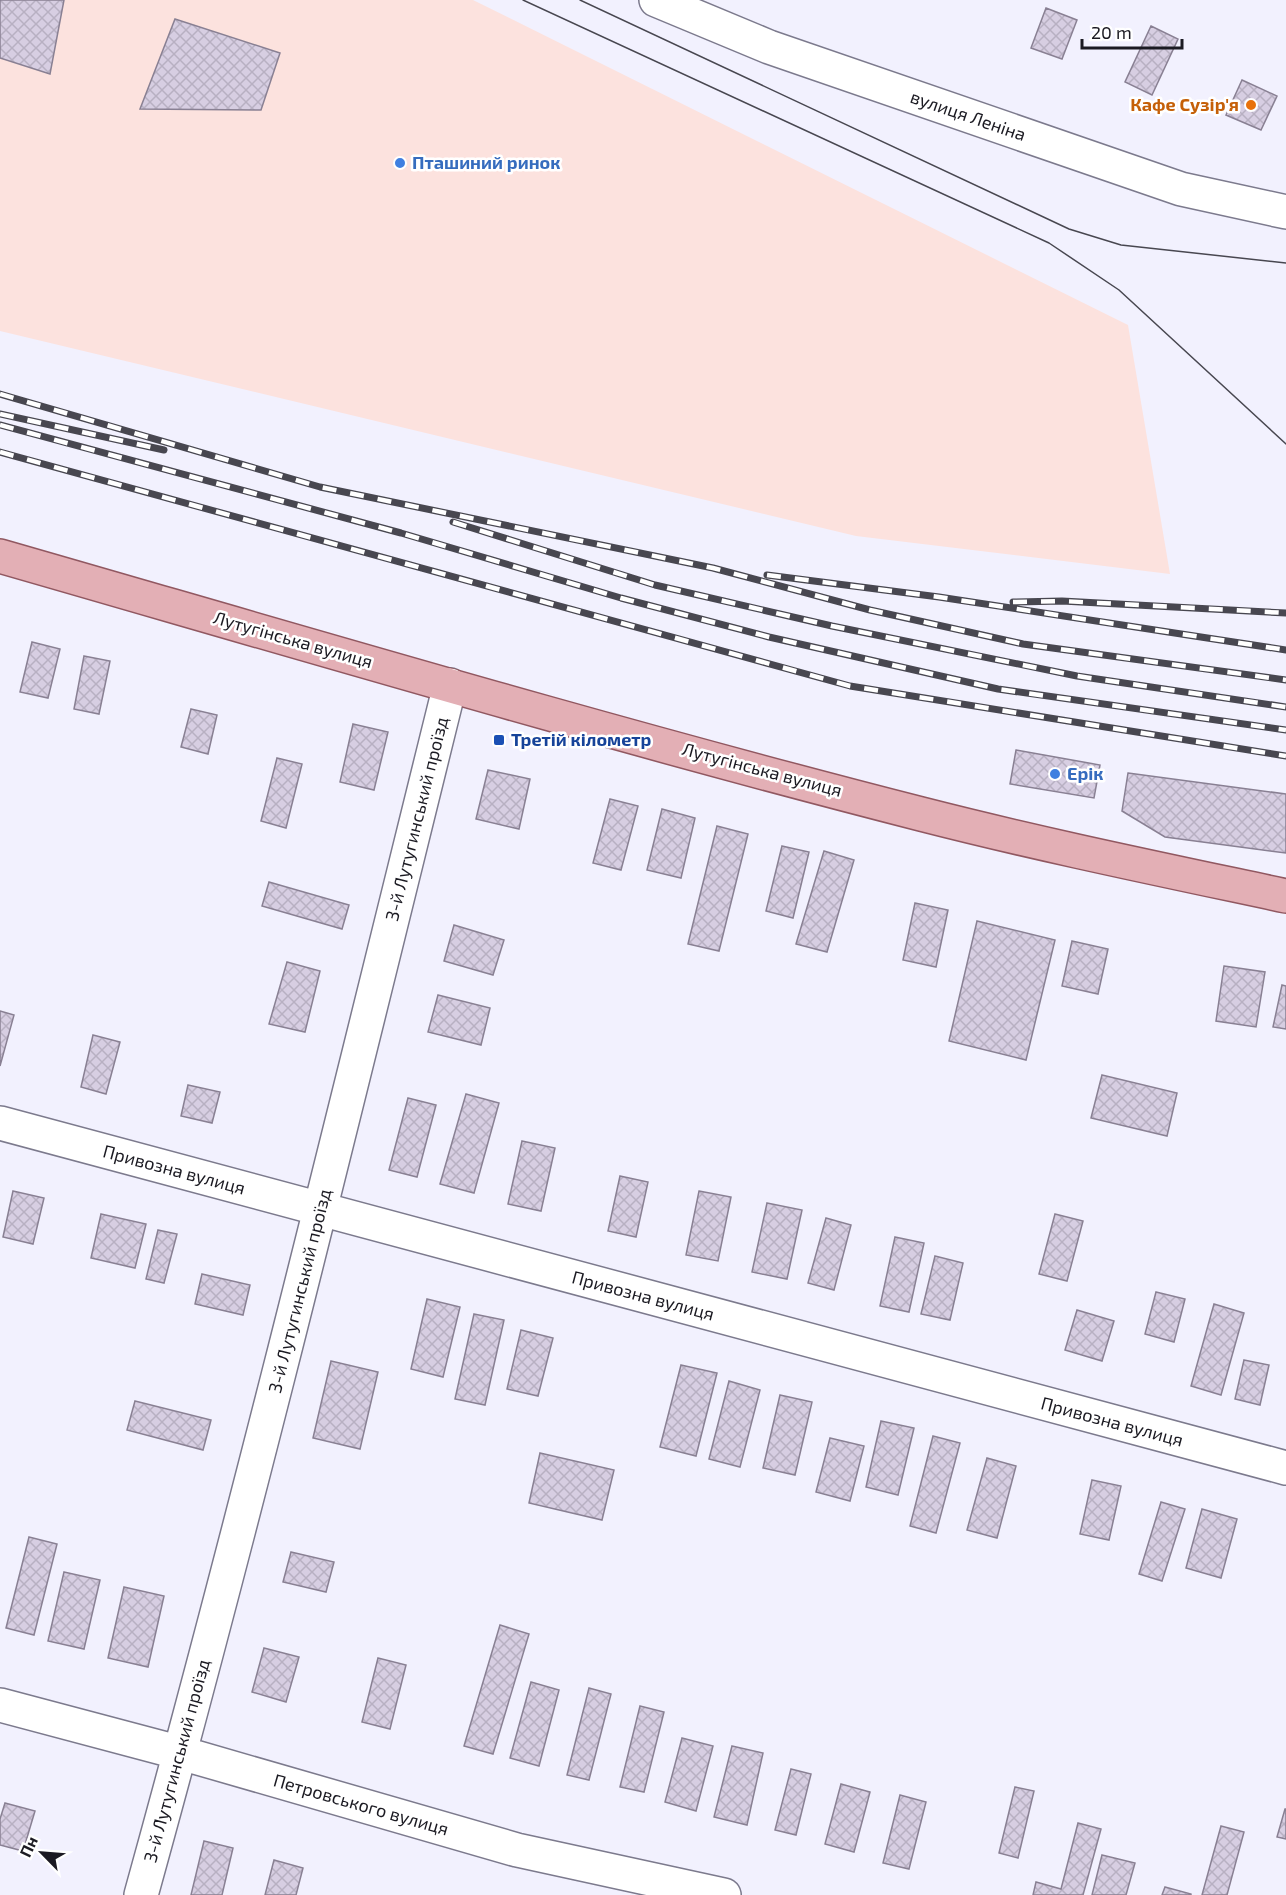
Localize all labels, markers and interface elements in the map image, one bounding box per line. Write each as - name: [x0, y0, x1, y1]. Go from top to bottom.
- scale bar: [1082, 12, 1182, 50]
- text: 20 m: [1091, 21, 1132, 43]
- street label: вулиця Леніна: [908, 85, 1029, 145]
- place label: Кафе Сузір'я: [1130, 93, 1239, 115]
- marker: Кафе Сузір'я: [1244, 98, 1258, 112]
- place label: Пташиний ринок: [412, 151, 560, 173]
- marker: Пташиний ринок: [393, 156, 407, 170]
- street label: Лутугінська вулиця: [211, 606, 375, 672]
- street label: 3-й Лутугинський проїзд: [380, 714, 452, 923]
- place label: Третій кілометр: [511, 728, 651, 750]
- marker: Третій кілометр: [492, 733, 506, 747]
- street label: Лутугінська вулиця: [680, 737, 845, 801]
- place label: Ерік: [1067, 762, 1104, 784]
- marker: Ерік: [1048, 767, 1062, 781]
- street label: Привозна вулиця: [101, 1139, 248, 1199]
- street label: 3-й Лутугинський проїзд: [263, 1186, 335, 1395]
- street label: Привозна вулиця: [570, 1265, 717, 1325]
- street label: Привозна вулиця: [1039, 1391, 1186, 1451]
- street label: 3-й Лутугинський проїзд: [138, 1657, 214, 1865]
- street label: Петровського вулиця: [271, 1768, 451, 1840]
- north arrow: [12, 1823, 72, 1883]
- text: Пн: [15, 1833, 41, 1860]

